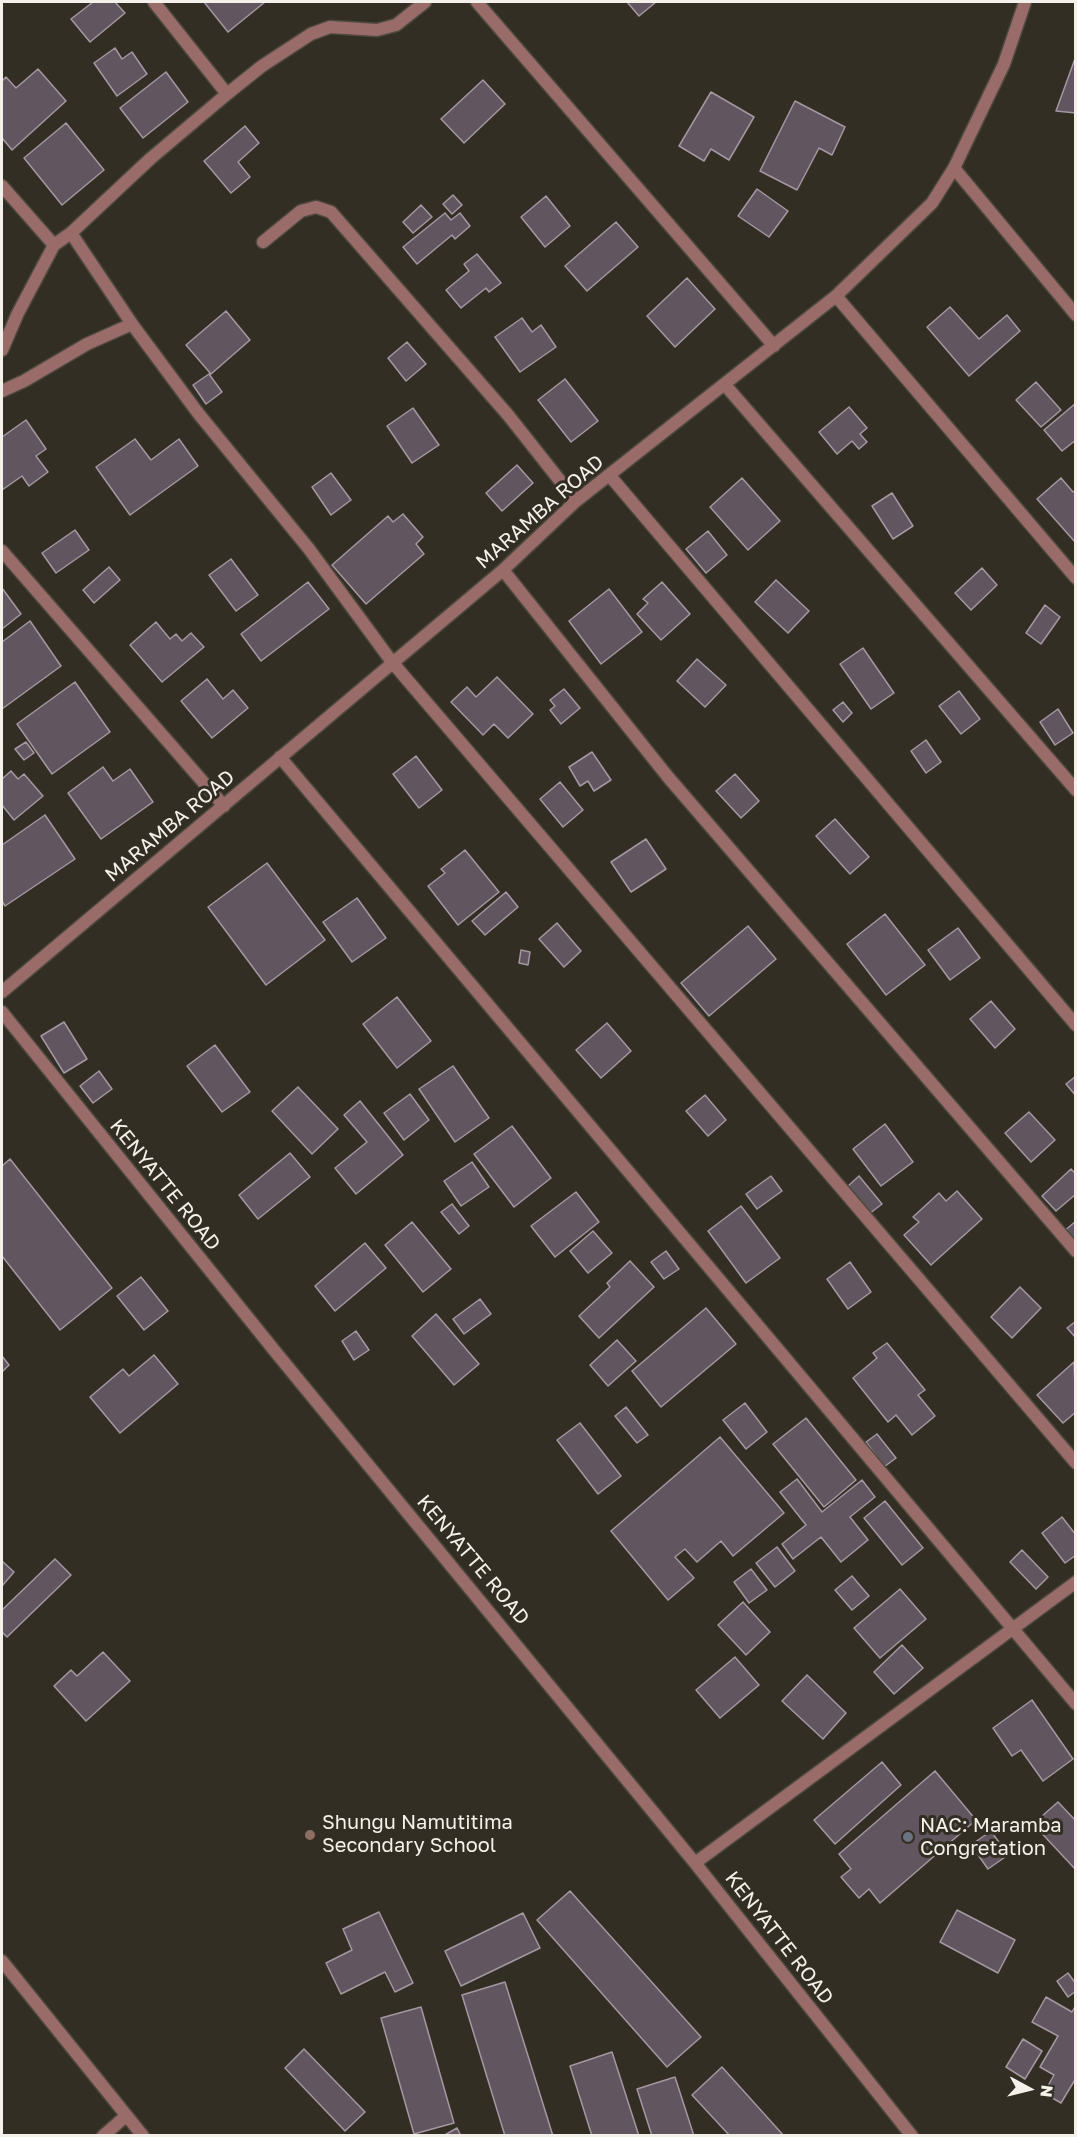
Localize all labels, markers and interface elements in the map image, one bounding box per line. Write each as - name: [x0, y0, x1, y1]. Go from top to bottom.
- street label: MARAMBA ROAD: [471, 450, 609, 574]
- street label: MARAMBA ROAD: [100, 765, 240, 887]
- street label: KENYATTE ROAD: [105, 1114, 225, 1256]
- street label: KENYATTE ROAD: [412, 1490, 534, 1630]
- place label: Shungu Namutitima Secondary School: [322, 1811, 513, 1858]
- place label: NAC: Maramba Congretation: [920, 1814, 1061, 1861]
- marker: Shungu Namutitima Secondary School: [303, 1828, 317, 1842]
- marker: NAC: Maramba Congretation: [901, 1830, 915, 1844]
- street label: KENYATTE ROAD: [720, 1867, 838, 2009]
- north arrow: [999, 2059, 1059, 2119]
- text: N: [1036, 2084, 1058, 2098]

